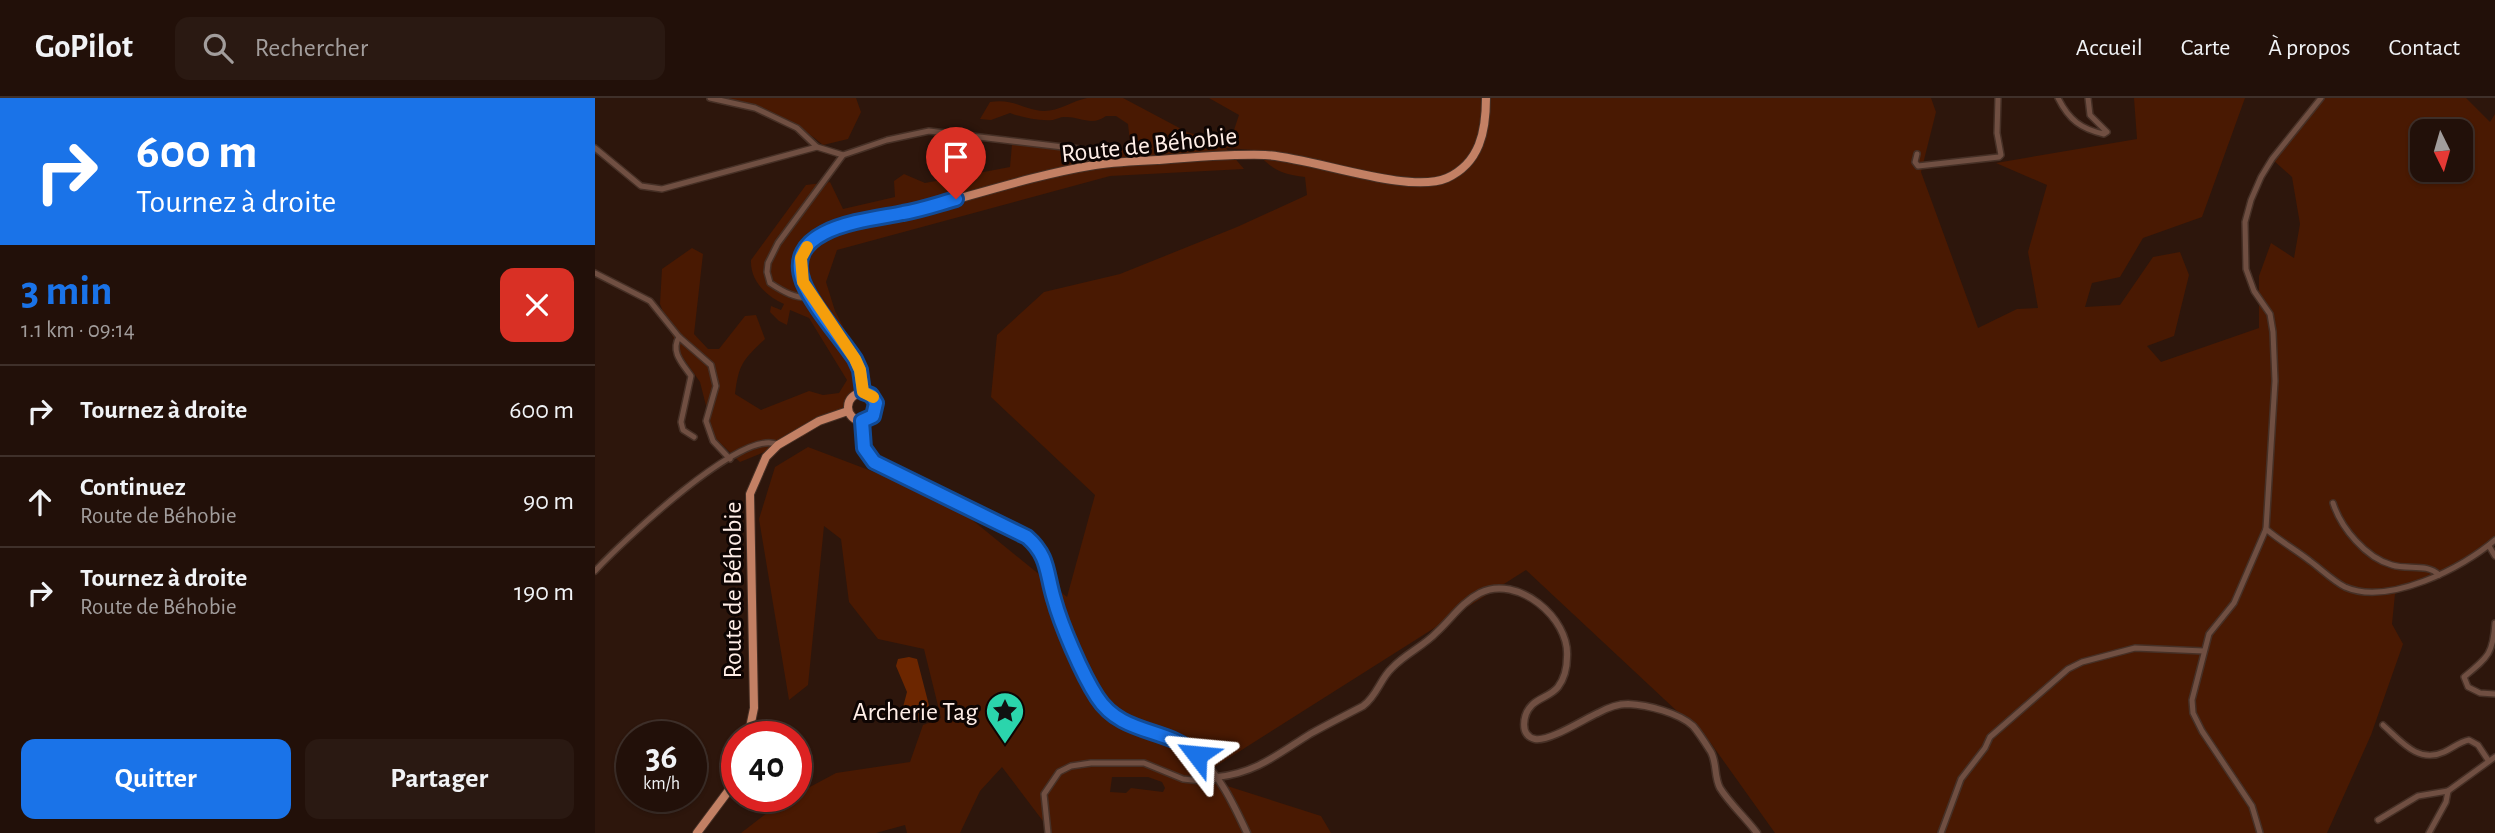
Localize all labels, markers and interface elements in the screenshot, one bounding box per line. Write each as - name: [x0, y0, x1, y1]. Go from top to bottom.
- search box: [175, 17, 665, 80]
- icon: search: [199, 29, 237, 67]
- text: GoPilot: [35, 31, 133, 64]
- text: Rechercher: [255, 35, 368, 61]
- text: Accueil: [2076, 36, 2143, 60]
- text: Carte: [2181, 36, 2230, 60]
- text: À propos: [2268, 36, 2350, 60]
- text: Contact: [2388, 36, 2460, 60]
- north arrow: [2410, 119, 2473, 182]
- map controls: [2410, 119, 2473, 182]
- street label: Route de Béhobie: [1060, 123, 1239, 167]
- icon: right: [21, 126, 112, 217]
- pin: [926, 127, 986, 199]
- text: 600 m: [136, 128, 258, 177]
- icon: arrive: [937, 138, 975, 176]
- text: Tournez à droite: [136, 186, 336, 218]
- button: close: [500, 268, 574, 342]
- text: 3 min: [21, 270, 113, 312]
- text: 1.1 km · 09:14: [21, 319, 135, 342]
- icon: right: [21, 392, 59, 430]
- text: Tournez à droite: [80, 397, 247, 423]
- text: 600 m: [509, 397, 574, 423]
- text: Continuez: [80, 474, 186, 500]
- icon: ahead: [21, 483, 59, 521]
- text: 90 m: [523, 488, 574, 514]
- street label: Route de Béhobie: [720, 501, 746, 679]
- text: Route de Béhobie: [80, 505, 237, 528]
- text: Tournez à droite: [80, 565, 247, 591]
- icon: right: [21, 574, 59, 612]
- text: 190 m: [514, 579, 574, 605]
- text: Route de Béhobie: [80, 596, 237, 619]
- place icon: Archerie Tag: [984, 690, 1026, 745]
- place label: Archerie Tag: [853, 699, 978, 725]
- position arrow: [1160, 718, 1234, 792]
- speed limit sign: 40: [721, 721, 812, 812]
- button: Quitter: [21, 739, 291, 819]
- button: Partager: [305, 739, 574, 819]
- text: 36: [645, 740, 677, 775]
- text: km/h: [643, 775, 680, 793]

